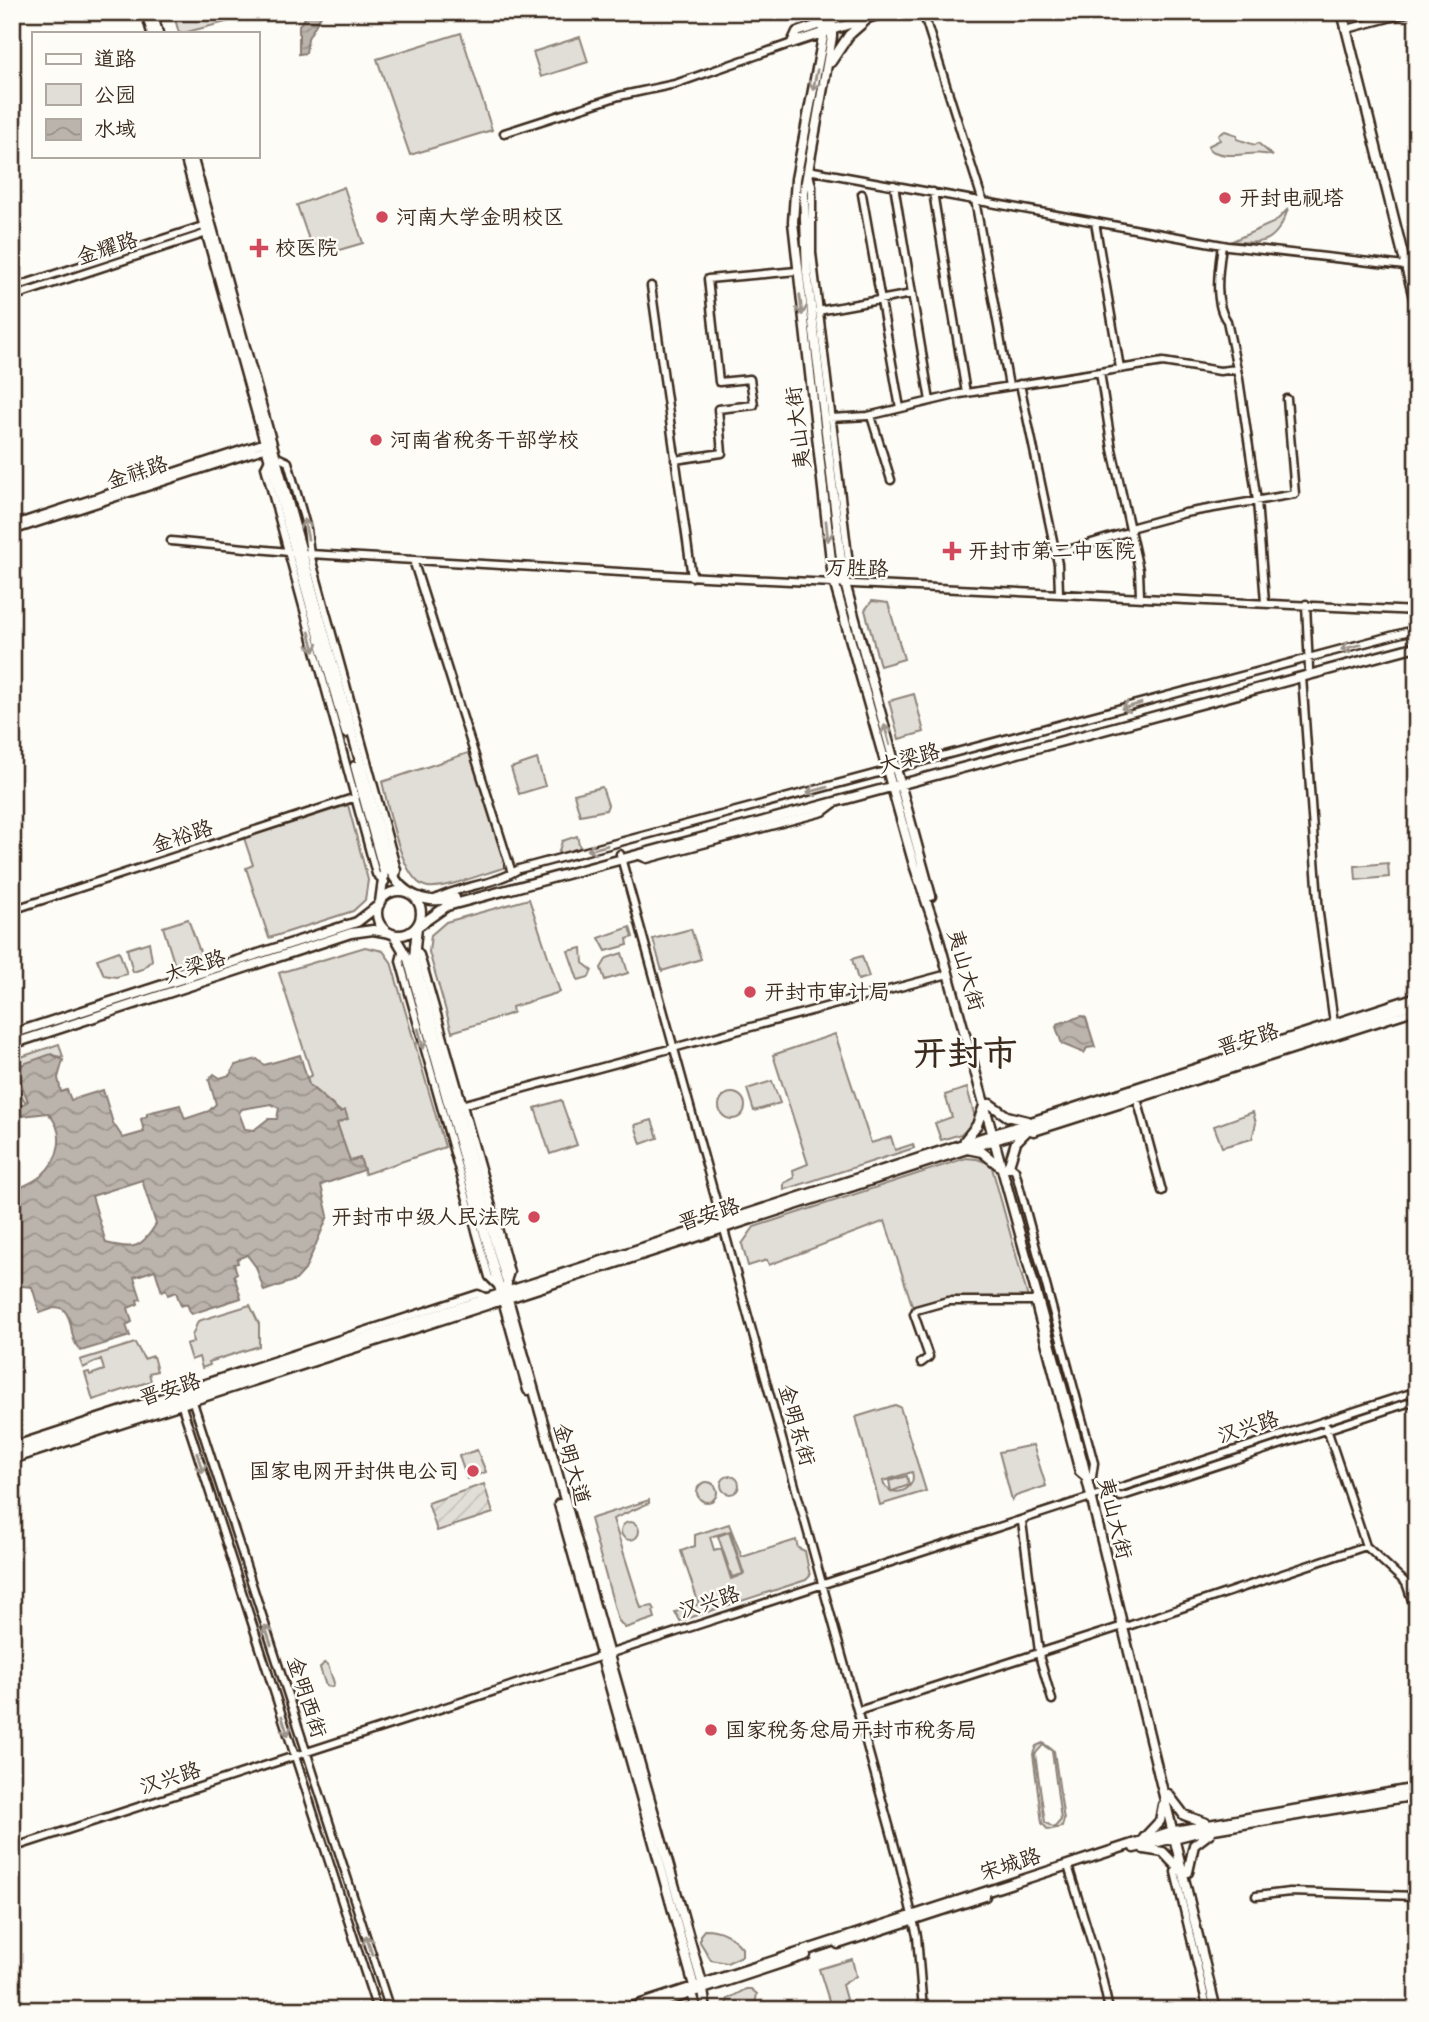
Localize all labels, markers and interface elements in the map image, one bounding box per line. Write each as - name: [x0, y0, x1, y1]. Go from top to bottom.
- legend: [32, 32, 259, 158]
- text: 道路: [94, 46, 136, 71]
- one-way arrow: [807, 68, 821, 90]
- text: 公园: [94, 82, 136, 107]
- text: 水域: [94, 116, 136, 141]
- place label: 开封电视塔: [1239, 185, 1344, 210]
- marker: 开封电视塔: [1217, 190, 1233, 206]
- place label: 河南大学金明校区: [396, 204, 564, 229]
- marker: 河南大学金明校区: [374, 209, 390, 225]
- street label: 金耀路: [73, 226, 141, 269]
- place label: 校医院: [275, 235, 338, 260]
- marker: 校医院: [249, 238, 269, 258]
- one-way arrow: [795, 293, 808, 316]
- street label: 夷山大街: [780, 385, 815, 471]
- place label: 河南省税务干部学校: [390, 427, 579, 452]
- marker: 河南省税务干部学校: [368, 432, 384, 448]
- street label: 金祥路: [103, 450, 171, 493]
- one-way arrow: [299, 518, 312, 541]
- one-way arrow: [821, 519, 834, 542]
- place label: 开封市第二中医院: [968, 538, 1136, 563]
- marker: 开封市第二中医院: [942, 541, 962, 561]
- street label: 万胜路: [825, 554, 889, 581]
- one-way arrow: [306, 631, 319, 653]
- one-way arrow: [1340, 641, 1363, 654]
- one-way arrow: [1120, 700, 1142, 713]
- one-way arrow: [879, 725, 892, 747]
- street label: 大梁路: [875, 737, 943, 778]
- one-way arrow: [806, 784, 828, 797]
- street label: 金裕路: [148, 814, 216, 857]
- one-way arrow: [586, 842, 609, 855]
- street label: 夷山大街: [943, 926, 990, 1014]
- street label: 大梁路: [161, 944, 229, 987]
- place label: 开封市审计局: [764, 979, 890, 1004]
- marker: 开封市审计局: [742, 984, 758, 1000]
- street label: 晋安路: [1214, 1017, 1282, 1060]
- one-way arrow: [416, 1028, 429, 1050]
- district label: 开封市: [912, 1032, 1018, 1074]
- street label: 晋安路: [675, 1192, 743, 1235]
- place label: 开封市中级人民法院: [331, 1204, 520, 1229]
- marker: 开封市中级人民法院: [526, 1209, 542, 1225]
- street label: 晋安路: [136, 1367, 204, 1410]
- street label: 金明东街: [774, 1381, 821, 1469]
- street label: 汉兴路: [1214, 1405, 1282, 1448]
- street label: 金明大道: [549, 1420, 596, 1508]
- one-way arrow: [195, 1451, 207, 1473]
- place label: 国家电网开封供电公司: [249, 1458, 459, 1483]
- marker: 国家电网开封供电公司: [465, 1463, 481, 1479]
- street label: 夷山大街: [1093, 1474, 1138, 1562]
- street label: 汉兴路: [675, 1580, 743, 1623]
- one-way arrow: [261, 1625, 274, 1647]
- street label: 金明西街: [283, 1653, 332, 1741]
- one-way arrow: [280, 1715, 293, 1737]
- place label: 国家税务总局开封市税务局: [725, 1717, 977, 1742]
- marker: 国家税务总局开封市税务局: [703, 1722, 719, 1738]
- street label: 汉兴路: [136, 1756, 204, 1799]
- street label: 宋城路: [976, 1842, 1044, 1885]
- one-way arrow: [362, 1934, 374, 1956]

